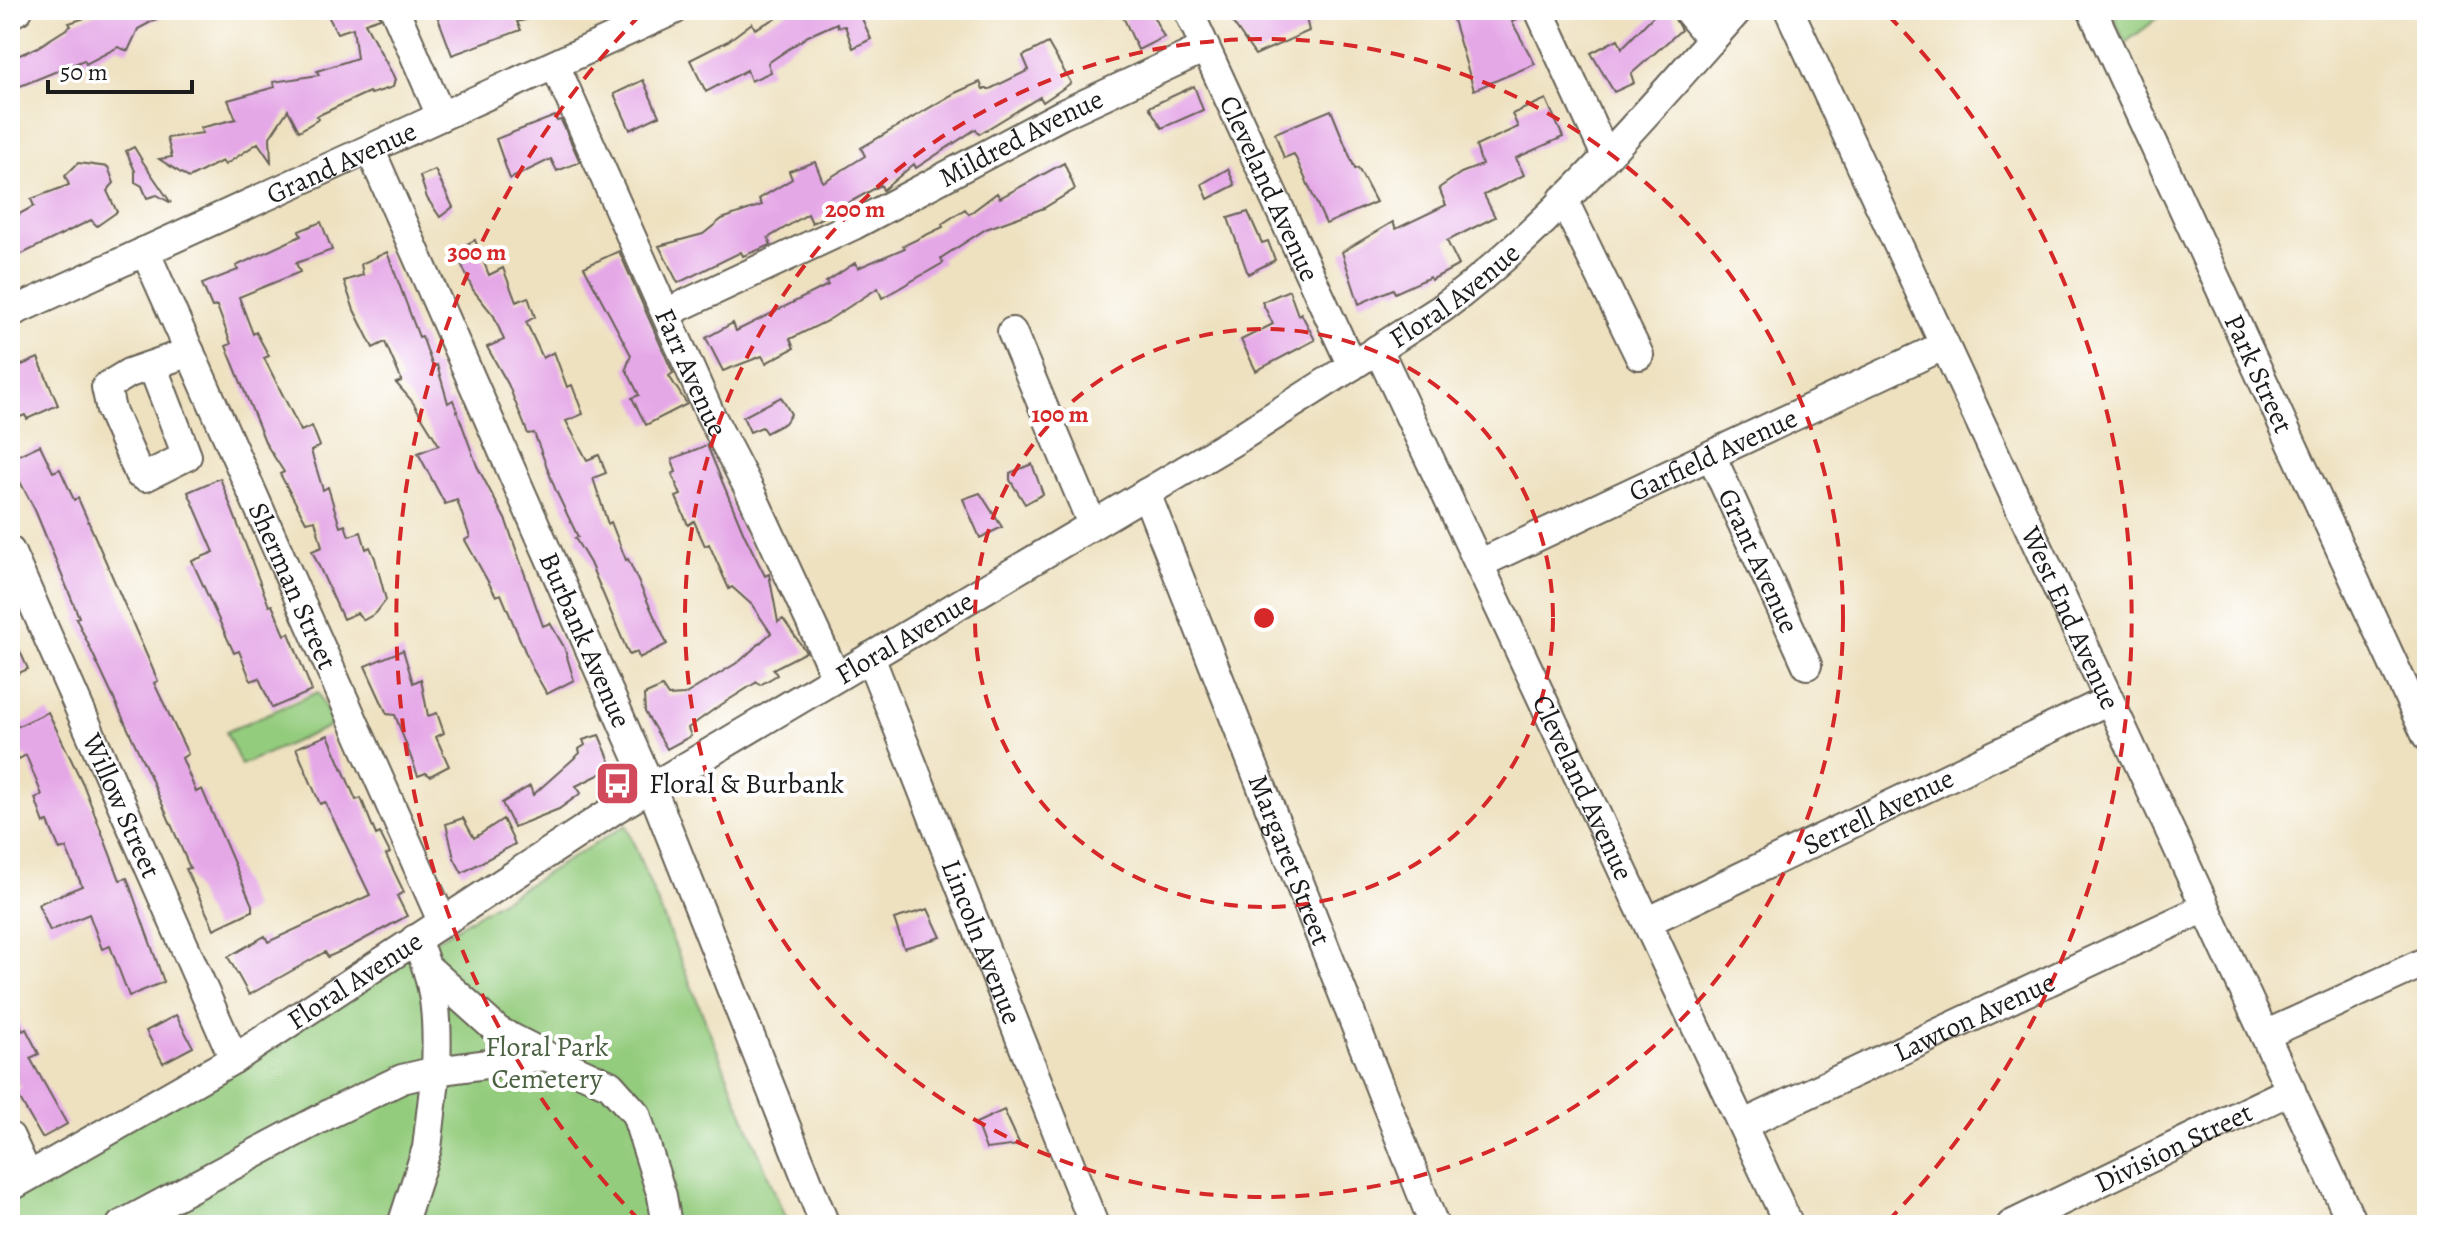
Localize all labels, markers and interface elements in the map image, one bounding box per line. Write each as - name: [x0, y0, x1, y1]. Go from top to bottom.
- scale bar: [48, 44, 192, 94]
- text: 50 m: [60, 56, 108, 88]
- street label: Mildred Avenue: [932, 80, 1109, 197]
- street label: Cleveland Avenue: [1210, 89, 1328, 288]
- street label: Grand Avenue: [260, 112, 423, 214]
- text: 200 m: [825, 193, 885, 225]
- street label: Floral Avenue: [1382, 235, 1528, 357]
- text: 300 m: [448, 236, 506, 268]
- street label: Farr Avenue: [645, 302, 736, 443]
- street label: Park Street: [2215, 308, 2302, 439]
- text: 100 m: [1031, 398, 1089, 430]
- street label: Garfield Avenue: [1623, 399, 1804, 511]
- street label: Grant Avenue: [1709, 482, 1808, 639]
- street label: Sherman Street: [239, 497, 346, 676]
- street label: West End Avenue: [2011, 520, 2129, 716]
- street label: Burbank Avenue: [530, 546, 640, 734]
- street label: Floral Avenue: [828, 582, 981, 694]
- centre of rings: [1250, 604, 1278, 632]
- street label: Cleveland Avenue: [1523, 689, 1643, 887]
- street label: Willow Street: [72, 727, 170, 884]
- bus stop icon: Floral & Burbank: [594, 759, 642, 807]
- street label: Serrell Avenue: [1797, 759, 1960, 864]
- place label: Floral & Burbank: [649, 765, 844, 803]
- street label: Margaret Street: [1239, 769, 1340, 951]
- street label: Lincoln Avenue: [932, 854, 1031, 1030]
- street label: Floral Avenue: [280, 923, 430, 1039]
- street label: Lawton Avenue: [1888, 963, 2061, 1071]
- park label: Floral Park Cemetery: [485, 1028, 609, 1098]
- street label: Division Street: [2088, 1094, 2259, 1202]

